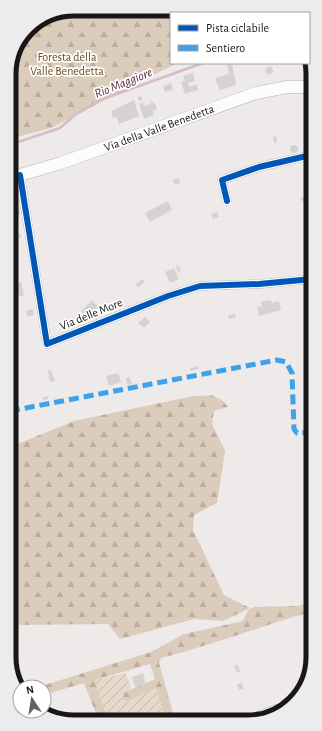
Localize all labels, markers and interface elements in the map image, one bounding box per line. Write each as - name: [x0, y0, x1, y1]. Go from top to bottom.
- legend: [170, 12, 310, 64]
- text: Pista ciclabile: [206, 22, 269, 34]
- text: Sentiero: [206, 42, 245, 54]
- park label: Foresta della Valle Benedetta: [30, 51, 104, 77]
- water label: Rio Maggiore: [93, 66, 154, 101]
- street label: Via della Valle Benedetta: [102, 102, 216, 153]
- street label: Via delle More: [58, 296, 124, 332]
- north arrow: [12, 679, 52, 719]
- text: N: [25, 684, 35, 696]

